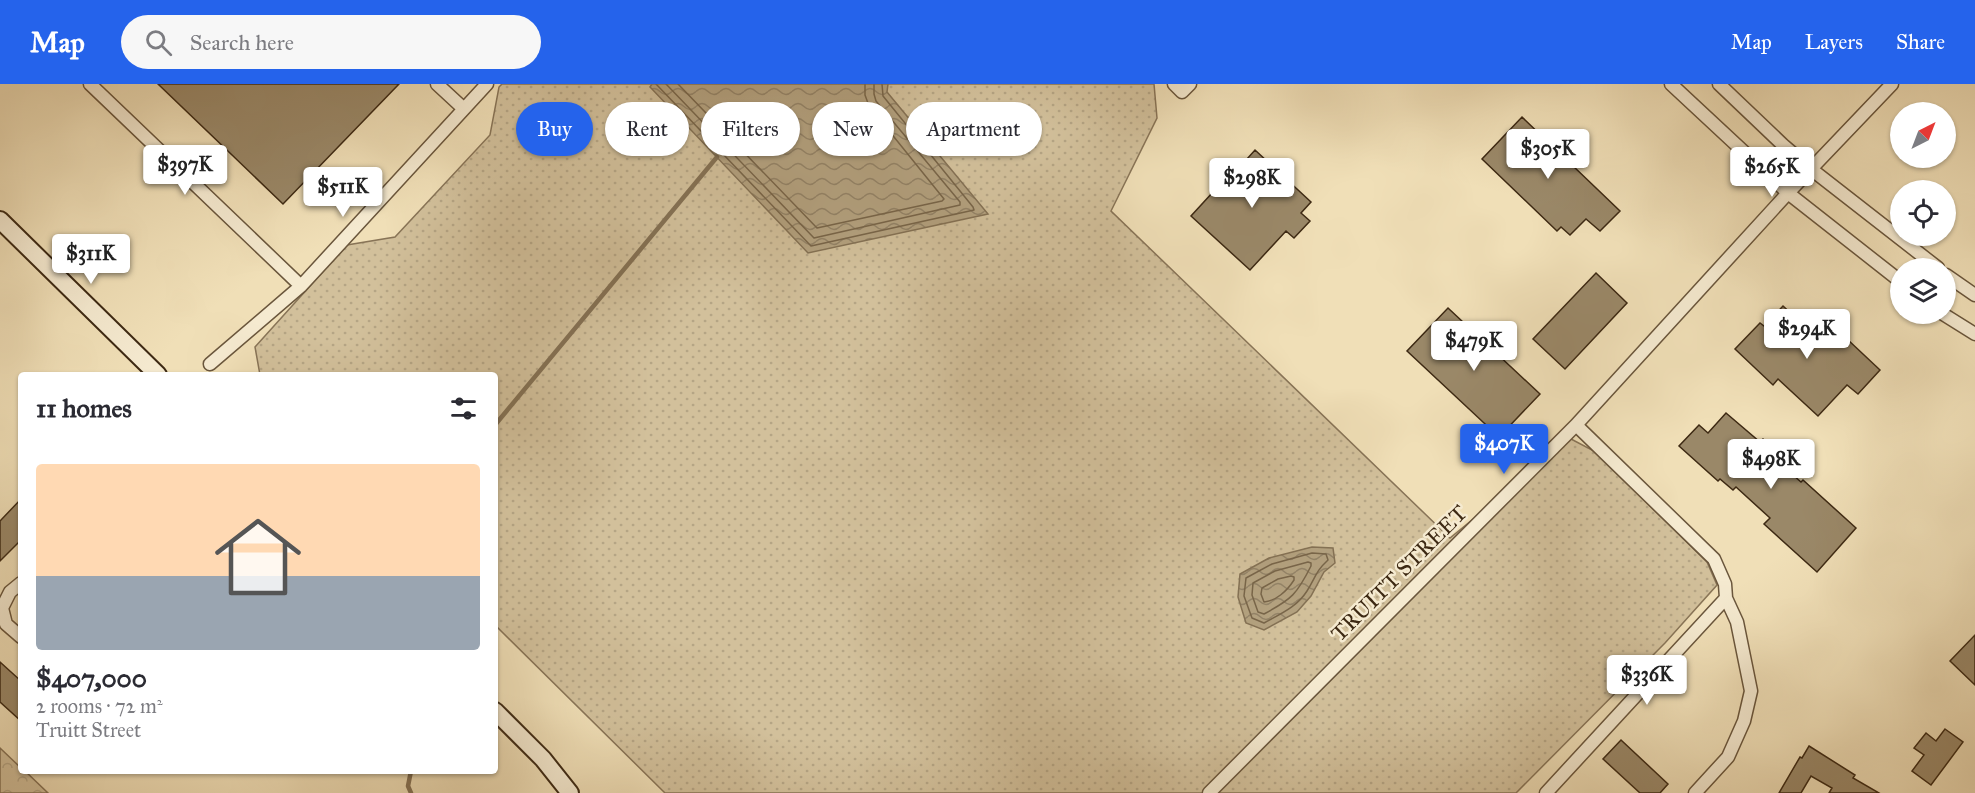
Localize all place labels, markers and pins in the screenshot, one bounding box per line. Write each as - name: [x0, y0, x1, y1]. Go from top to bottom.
- pin: $305K: [1506, 129, 1590, 180]
- pin: $397K: [143, 145, 227, 196]
- pin: $265K: [1730, 147, 1814, 198]
- pin: $298K: [1210, 158, 1294, 209]
- pin: $511K: [301, 167, 385, 218]
- pin: $311K: [49, 234, 133, 285]
- pin: $294K: [1765, 309, 1849, 360]
- pin: $479K: [1432, 321, 1516, 372]
- pin: $407K: [1462, 424, 1546, 475]
- pin: $498K: [1729, 439, 1813, 490]
- pin: $336K: [1605, 655, 1689, 706]

